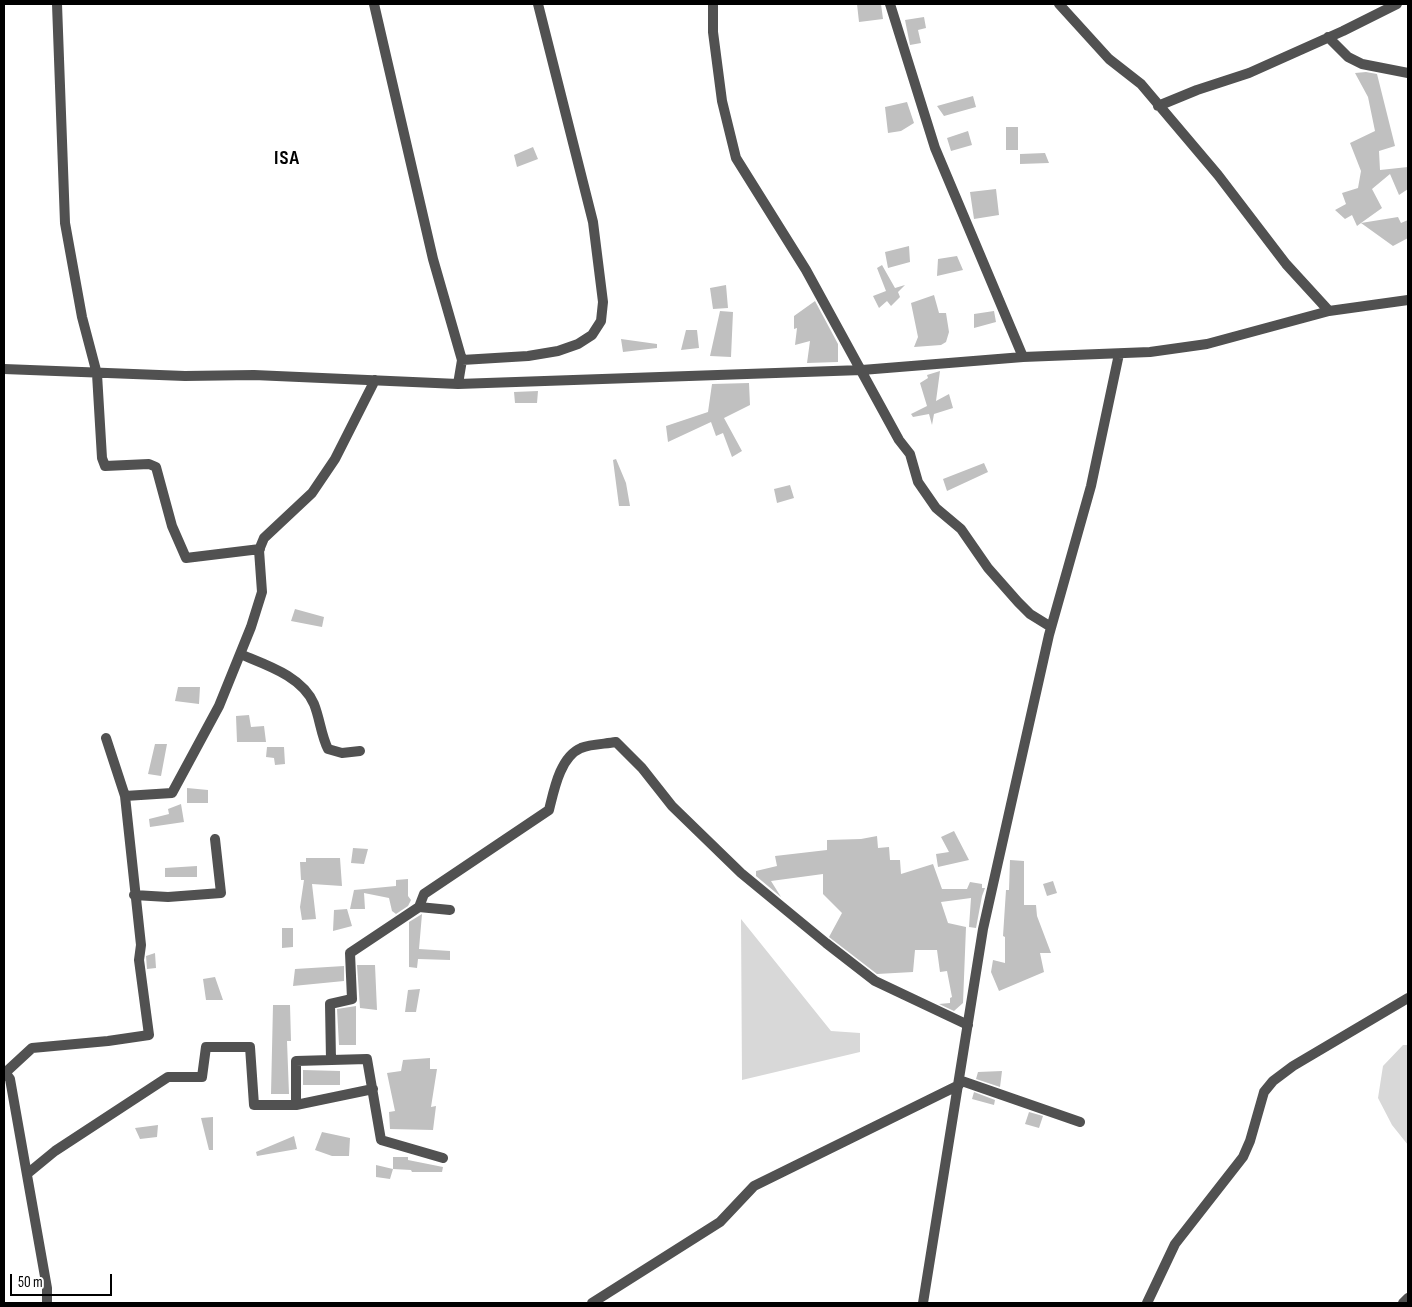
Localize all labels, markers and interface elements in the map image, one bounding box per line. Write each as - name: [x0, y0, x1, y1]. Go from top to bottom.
- district label: ISA: [274, 147, 300, 171]
- scale bar: [12, 1264, 115, 1296]
- text: 50 m: [18, 1273, 43, 1292]

